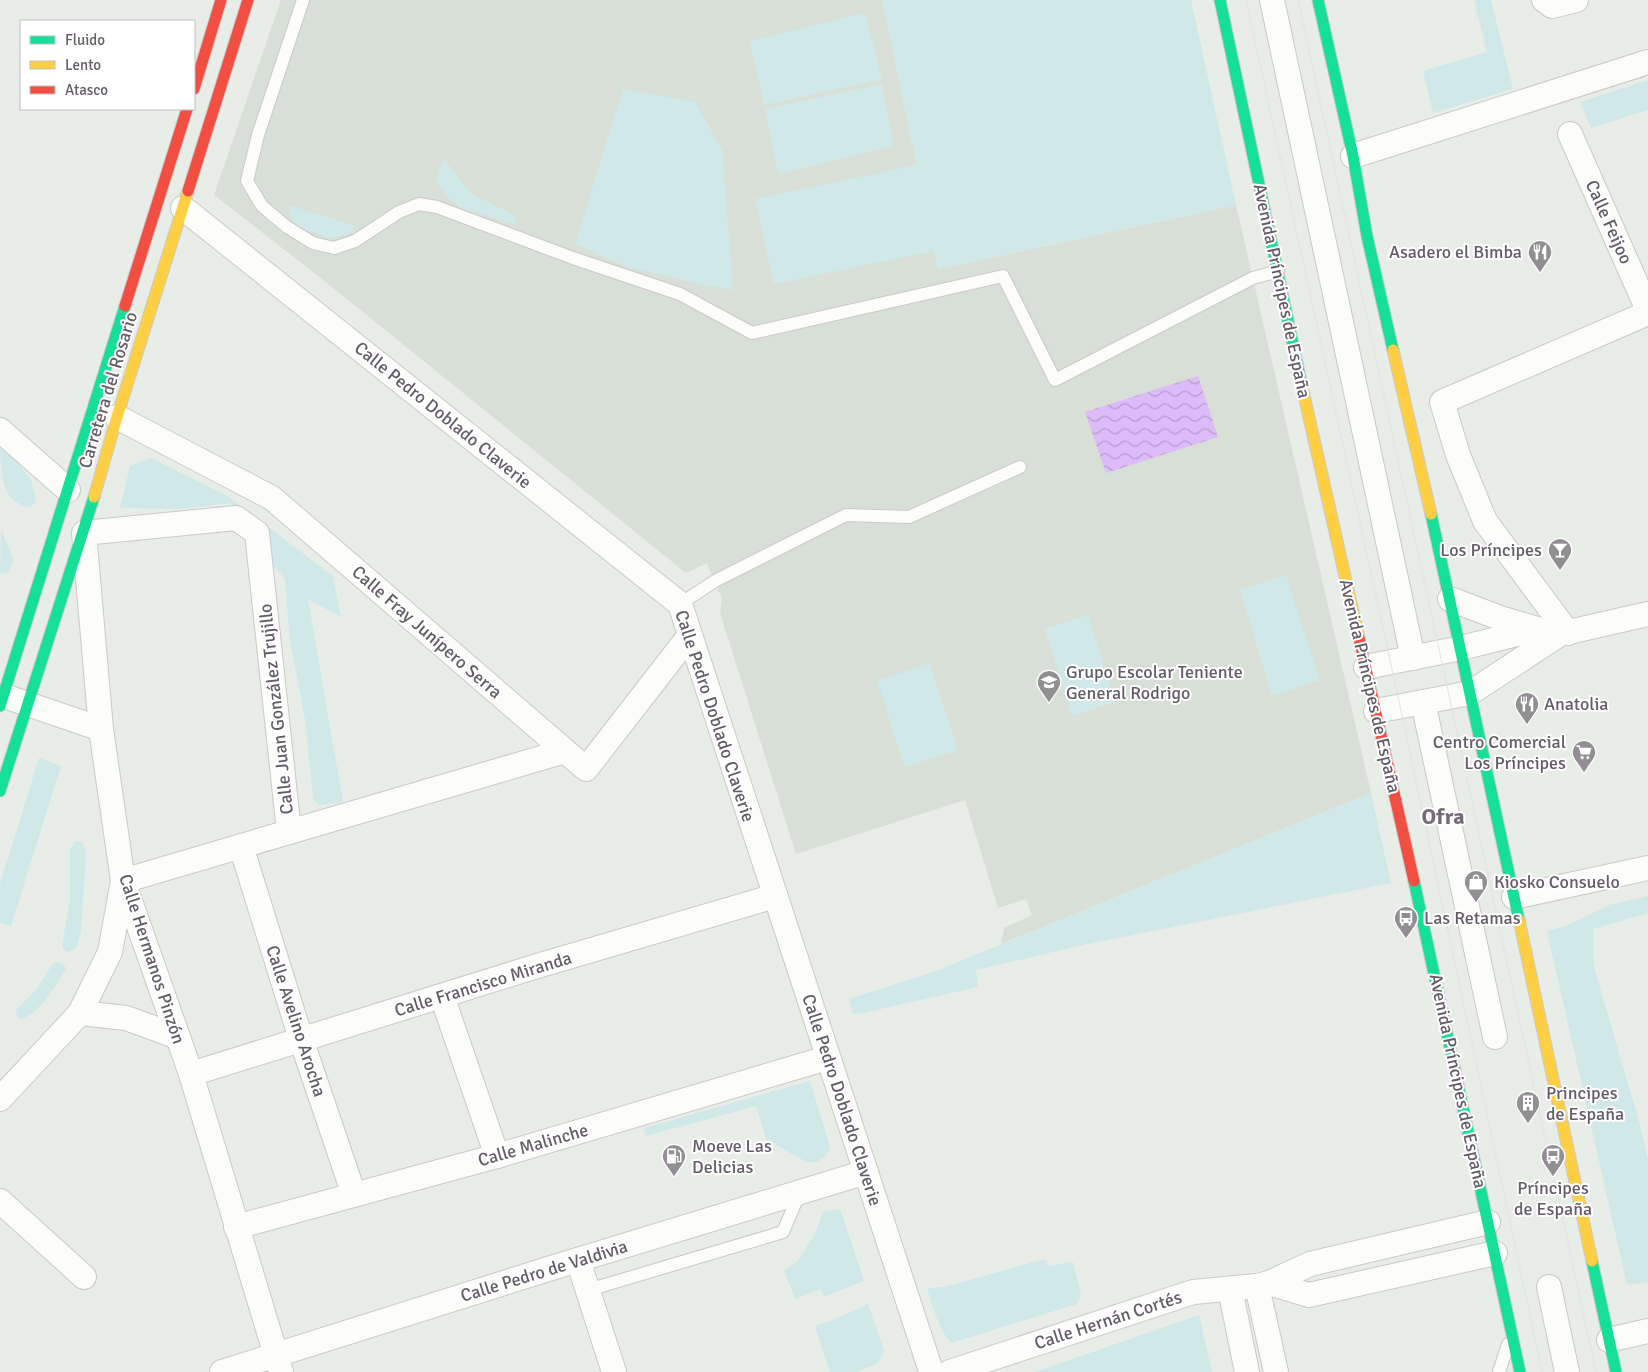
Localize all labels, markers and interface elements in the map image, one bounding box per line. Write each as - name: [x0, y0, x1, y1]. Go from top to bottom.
- legend: [20, 20, 195, 110]
- text: Fluido: [65, 31, 105, 49]
- text: Lento: [65, 56, 101, 74]
- text: Atasco: [65, 81, 108, 99]
- street label: Calle Feijoo: [1581, 177, 1637, 267]
- street label: Avenida Príncipes de España: [1249, 182, 1315, 400]
- restaurant icon: Asadero el Bimba: [1527, 239, 1553, 273]
- place label: Asadero el Bimba: [1389, 241, 1522, 263]
- street label: Carretera del Rosario: [74, 309, 142, 471]
- street label: Calle Pedro Doblado Claverie: [350, 337, 536, 493]
- bar icon: Los Príncipes: [1547, 537, 1573, 571]
- place label: Los Príncipes: [1440, 539, 1542, 561]
- street label: Calle Fray Junípero Serra: [347, 561, 507, 703]
- street label: Avenida Príncipes de España: [1335, 577, 1405, 795]
- street label: Calle Juan González Trujillo: [254, 603, 298, 815]
- street label: Calle Pedro Doblado Claverie: [670, 607, 760, 825]
- place label: Grupo Escolar Teniente General Rodrigo: [1066, 661, 1243, 704]
- school or university icon: Grupo Escolar Teniente General Rodrigo: [1036, 669, 1062, 703]
- restaurant icon: Anatolia: [1514, 691, 1540, 725]
- place label: Anatolia: [1544, 693, 1608, 715]
- place label: Centro Comercial Los Príncipes: [1433, 731, 1566, 774]
- supermarket icon: Centro Comercial Los Príncipes: [1571, 739, 1597, 773]
- district label: Ofra: [1421, 803, 1465, 830]
- shop icon: Kiosko Consuelo: [1463, 869, 1489, 903]
- street label: Calle Hermanos Pinzón: [114, 871, 190, 1047]
- place label: Kiosko Consuelo: [1494, 871, 1620, 893]
- bus stop icon: Las Retamas: [1393, 905, 1419, 939]
- place label: Las Retamas: [1424, 907, 1521, 929]
- street label: Calle Avelino Arocha: [261, 942, 331, 1100]
- street label: Calle Francisco Miranda: [392, 947, 574, 1021]
- street label: Avenida Príncipes de España: [1425, 972, 1491, 1190]
- street label: Calle Pedro Doblado Claverie: [797, 991, 887, 1209]
- place label: Principes de España: [1546, 1082, 1624, 1125]
- building icon: Principes de España: [1515, 1090, 1541, 1124]
- street label: Calle Malinche: [475, 1119, 591, 1171]
- place label: Moeve Las Delicias: [692, 1135, 772, 1178]
- fuel station icon: Moeve Las Delicias: [661, 1143, 687, 1177]
- bus stop icon: Príncipes de España: [1540, 1143, 1566, 1177]
- place label: Príncipes de España: [1514, 1177, 1592, 1220]
- street label: Calle Pedro de Valdivia: [458, 1235, 630, 1307]
- street label: Calle Hernán Cortés: [1032, 1286, 1185, 1354]

